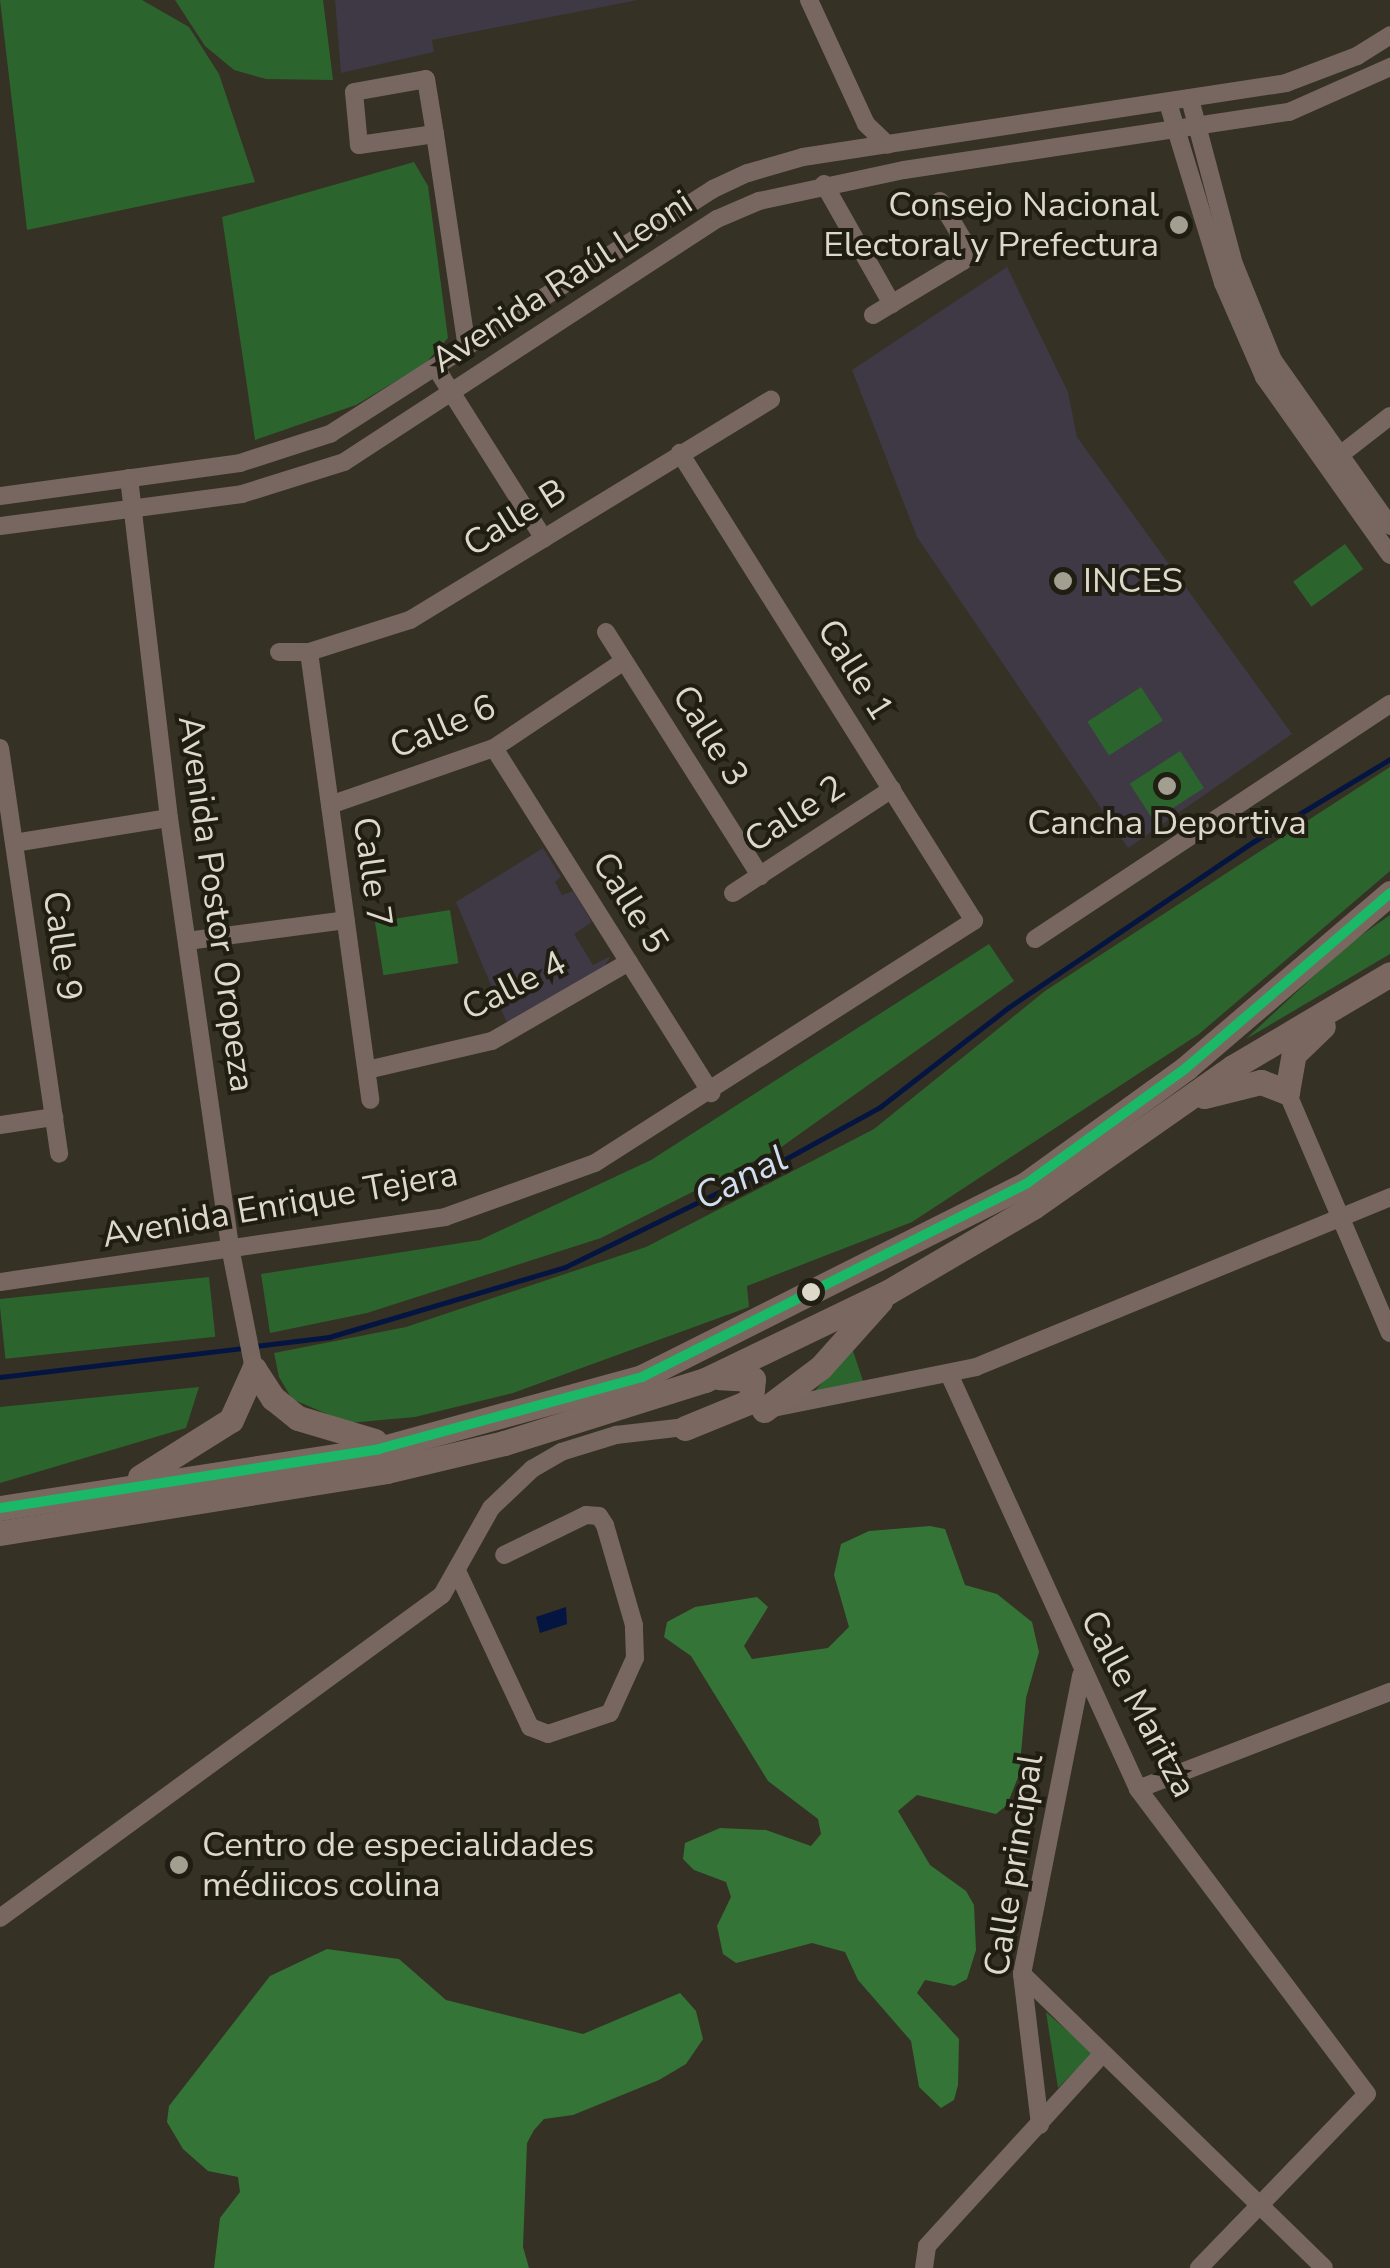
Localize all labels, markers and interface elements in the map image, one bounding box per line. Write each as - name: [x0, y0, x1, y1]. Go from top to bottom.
- street label: Avenida Raúl Leoni: [424, 182, 700, 382]
- place label: Consejo Nacional Electoral y Prefectura: [823, 184, 1159, 266]
- marker: Consejo Nacional Electoral y Prefectura: [1168, 214, 1190, 236]
- street label: Calle B: [456, 470, 574, 566]
- place label: INCES: [1083, 560, 1183, 602]
- marker: INCES: [1052, 570, 1074, 592]
- street label: Calle 1: [808, 612, 902, 728]
- street label: Calle 3: [663, 678, 757, 794]
- street label: Calle 6: [384, 686, 502, 768]
- street label: Avenida Postor Oropeza: [169, 713, 263, 1095]
- street label: Calle 2: [737, 766, 853, 862]
- marker: Cancha Deportiva: [1156, 775, 1178, 797]
- place label: Cancha Deportiva: [1027, 802, 1307, 844]
- street label: Calle 7: [344, 814, 400, 930]
- street label: Calle 5: [583, 845, 677, 961]
- street label: Calle 9: [34, 888, 90, 1004]
- street label: Calle 4: [455, 942, 573, 1030]
- water label: Canal: [687, 1135, 795, 1221]
- street label: Avenida Enrique Tejera: [99, 1153, 461, 1257]
- unlabelled marker: [801, 1282, 821, 1302]
- street label: Calle Maritza: [1071, 1603, 1205, 1805]
- street label: Calle principal: [976, 1751, 1052, 1979]
- place label: Centro de especialidades médiicos colina: [202, 1824, 595, 1906]
- marker: Centro de especialidades médiicos colina: [166, 1852, 192, 1878]

